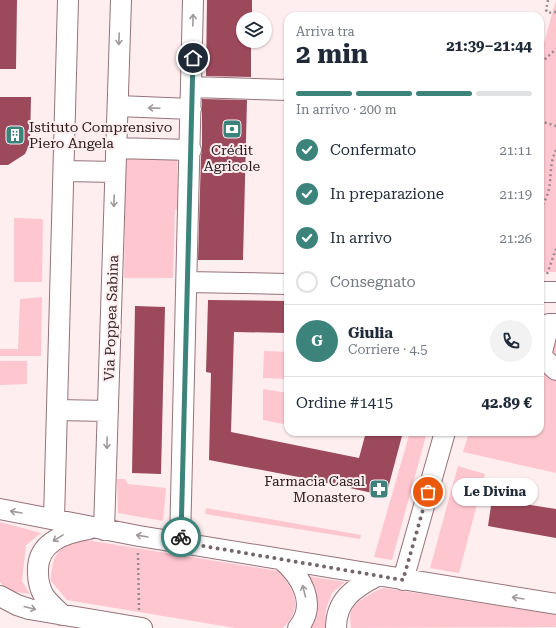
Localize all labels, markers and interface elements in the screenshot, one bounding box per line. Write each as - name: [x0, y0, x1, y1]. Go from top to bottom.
- map controls: [236, 12, 272, 48]
- button: layers: [236, 12, 272, 48]
- one-way arrow: [189, 14, 197, 27]
- text: Arriva tra: [296, 24, 355, 39]
- one-way arrow: [116, 32, 123, 45]
- text: 21:39–21:44: [446, 37, 532, 55]
- text: 2 min: [296, 39, 368, 69]
- pin: [176, 41, 210, 75]
- icon: home: [182, 47, 204, 69]
- text: In arrivo · 200 m: [296, 102, 397, 117]
- one-way arrow: [148, 104, 161, 112]
- bank icon: Crédit Agricole: [221, 118, 243, 140]
- place label: Istituto Comprensivo Piero Angela: [29, 119, 172, 151]
- building icon: Istituto Comprensivo Piero Angela: [4, 124, 26, 146]
- icon: check: [296, 139, 318, 161]
- text: Confermato: [330, 141, 416, 159]
- place label: Crédit Agricole: [204, 142, 261, 174]
- text: 21:11: [500, 143, 532, 158]
- icon: check: [296, 183, 318, 205]
- text: In preparazione: [330, 185, 444, 203]
- text: 21:19: [500, 187, 532, 202]
- one-way arrow: [110, 194, 118, 207]
- icon: check: [296, 227, 318, 249]
- text: In arrivo: [330, 229, 392, 247]
- text: 21:26: [500, 231, 532, 246]
- street label: Via Poppea Sabina: [101, 254, 121, 381]
- text: Consegnato: [330, 273, 416, 291]
- button: phone: [490, 320, 532, 362]
- text: Giulia: [348, 324, 393, 342]
- text: G: [311, 332, 323, 350]
- text: Corriere · 4.5: [348, 342, 427, 357]
- text: Ordine #1415: [296, 394, 393, 412]
- text: 42.89 €: [481, 394, 532, 412]
- one-way arrow: [103, 436, 111, 449]
- place label: Farmacia Casal Monastero: [264, 473, 366, 505]
- pin: [411, 475, 445, 509]
- pharmacy icon: Farmacia Casal Monastero: [368, 478, 390, 500]
- callout: Le Divina: [452, 478, 538, 506]
- icon: bag: [417, 481, 439, 503]
- text: Le Divina: [464, 484, 526, 499]
- one-way arrow: [10, 508, 23, 516]
- courier: [161, 517, 201, 557]
- icon: bike: [170, 526, 192, 548]
- one-way arrow: [136, 532, 149, 540]
- one-way arrow: [53, 534, 64, 542]
- one-way arrow: [300, 585, 308, 598]
- one-way arrow: [511, 594, 524, 602]
- one-way arrow: [23, 605, 36, 613]

